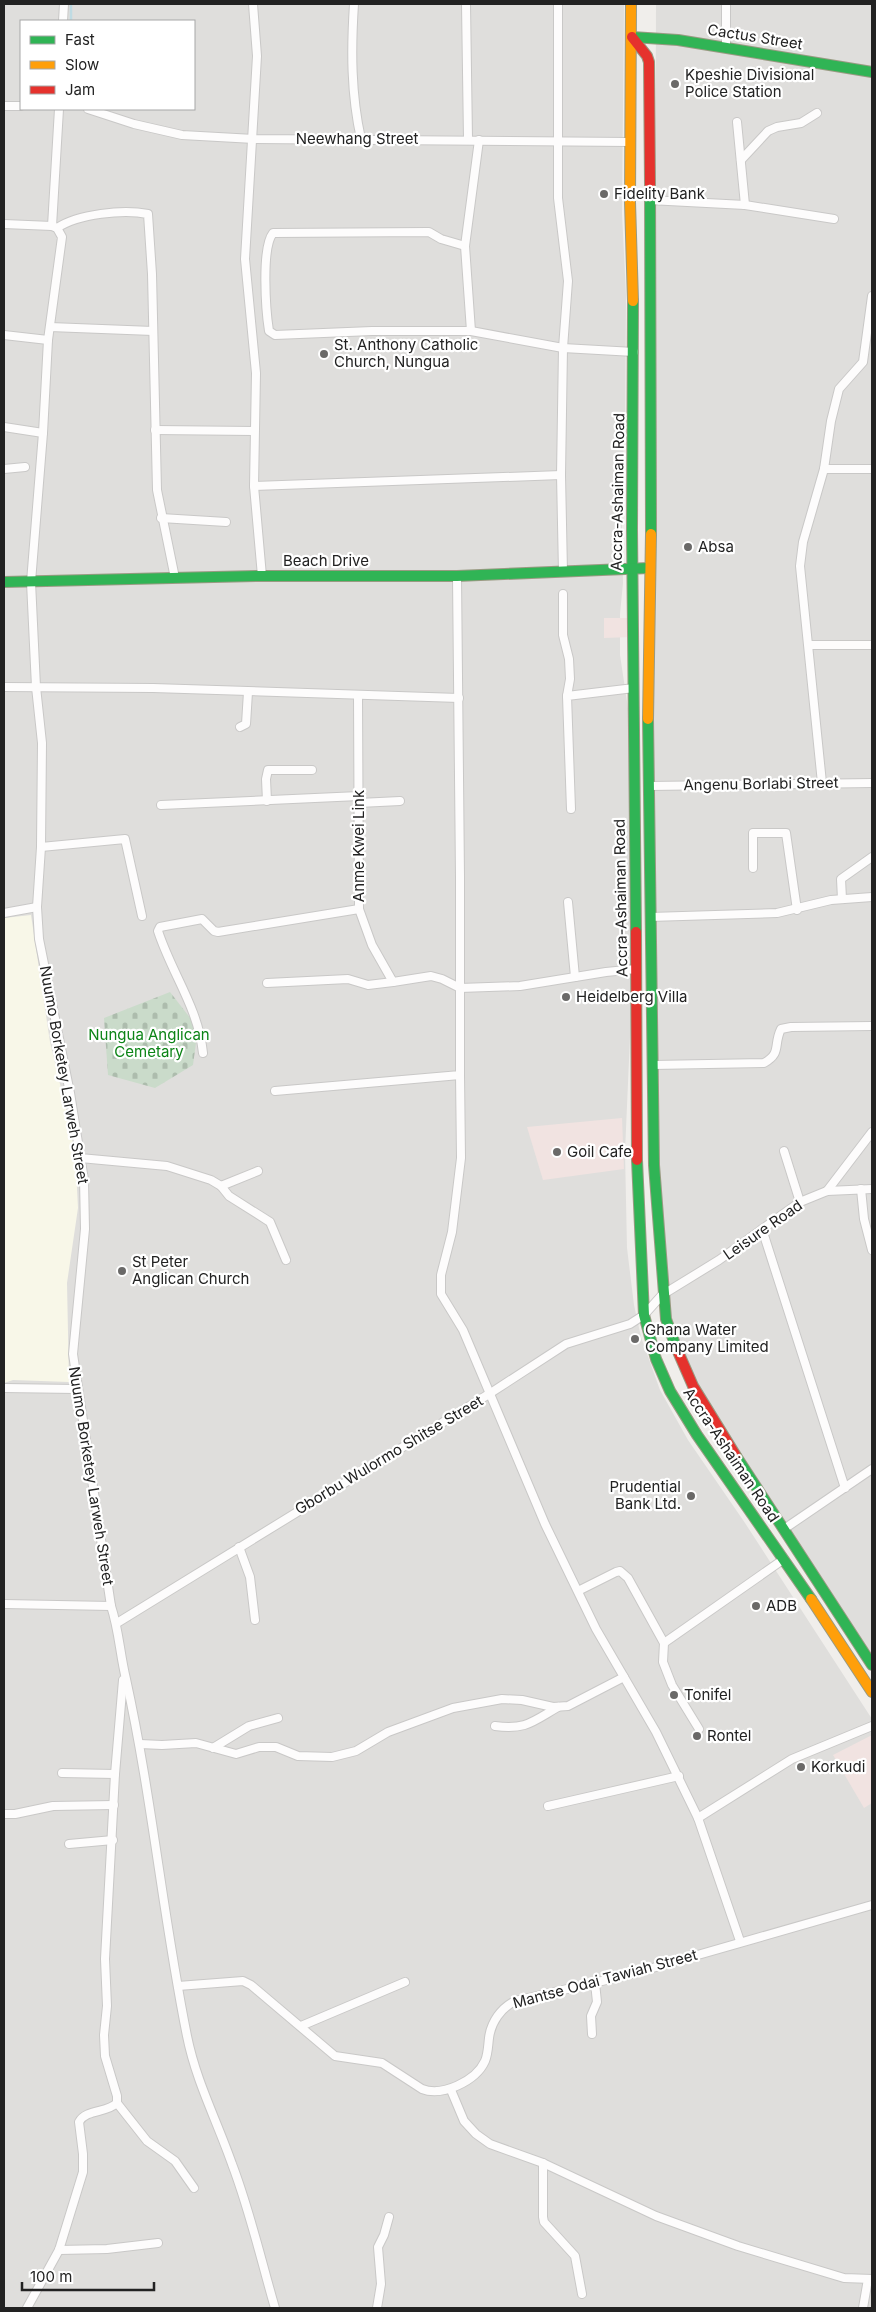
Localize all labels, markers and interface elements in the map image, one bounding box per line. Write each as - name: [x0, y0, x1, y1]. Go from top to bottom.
- legend: [20, 20, 195, 110]
- street label: Cactus Street: [706, 20, 804, 53]
- text: Fast: [65, 30, 95, 49]
- text: Slow: [65, 55, 99, 74]
- place label: Kpeshie Divisional Police Station: [685, 65, 814, 101]
- marker: Kpeshie Divisional Police Station: [669, 78, 681, 90]
- text: Jam: [65, 80, 95, 99]
- street label: Neewhang Street: [296, 129, 418, 148]
- place label: Fidelity Bank: [614, 184, 706, 203]
- marker: Fidelity Bank: [598, 188, 610, 200]
- place label: St. Anthony Catholic Church, Nungua: [334, 335, 478, 371]
- marker: St. Anthony Catholic Church, Nungua: [318, 348, 330, 360]
- street label: Accra-Ashaiman Road: [607, 413, 628, 571]
- place label: Absa: [698, 537, 734, 556]
- marker: Absa: [682, 541, 694, 553]
- street label: Beach Drive: [283, 551, 369, 570]
- street label: Angenu Borlabi Street: [683, 773, 839, 794]
- street label: Anme Kwei Link: [349, 789, 368, 902]
- street label: Accra-Ashaiman Road: [610, 819, 631, 977]
- street label: Nuumo Borketey Larweh Street: [36, 964, 93, 1186]
- place label: Heidelberg Villa: [576, 987, 688, 1006]
- marker: Heidelberg Villa: [560, 991, 572, 1003]
- park label: Nungua Anglican Cemetary: [88, 1025, 210, 1061]
- place label: Goil Cafe: [567, 1142, 632, 1161]
- marker: Goil Cafe: [551, 1146, 563, 1158]
- street label: Leisure Road: [720, 1195, 806, 1264]
- place label: St Peter Anglican Church: [132, 1252, 249, 1288]
- marker: St Peter Anglican Church: [116, 1265, 128, 1277]
- place label: Ghana Water Company Limited: [645, 1320, 769, 1356]
- marker: Ghana Water Company Limited: [629, 1333, 641, 1345]
- street label: Nuumo Borketey Larweh Street: [65, 1365, 118, 1587]
- street label: Accra-Ashaiman Road: [679, 1384, 783, 1526]
- street label: Gborbu Wulormo Shitse Street: [291, 1391, 486, 1518]
- place label: Prudential Bank Ltd.: [610, 1477, 681, 1513]
- marker: Prudential Bank Ltd.: [685, 1490, 697, 1502]
- place label: ADB: [766, 1596, 797, 1615]
- marker: ADB: [750, 1600, 762, 1612]
- place label: Tonifel: [684, 1685, 732, 1704]
- marker: Tonifel: [668, 1689, 680, 1701]
- place label: Rontel: [707, 1726, 751, 1745]
- marker: Rontel: [691, 1730, 703, 1742]
- place label: Korkudi: [811, 1757, 865, 1776]
- marker: Korkudi: [795, 1761, 807, 1773]
- street label: Mantse Odai Tawiah Street: [511, 1945, 699, 2012]
- scale bar: [22, 2260, 155, 2292]
- text: 100 m: [30, 2267, 72, 2286]

